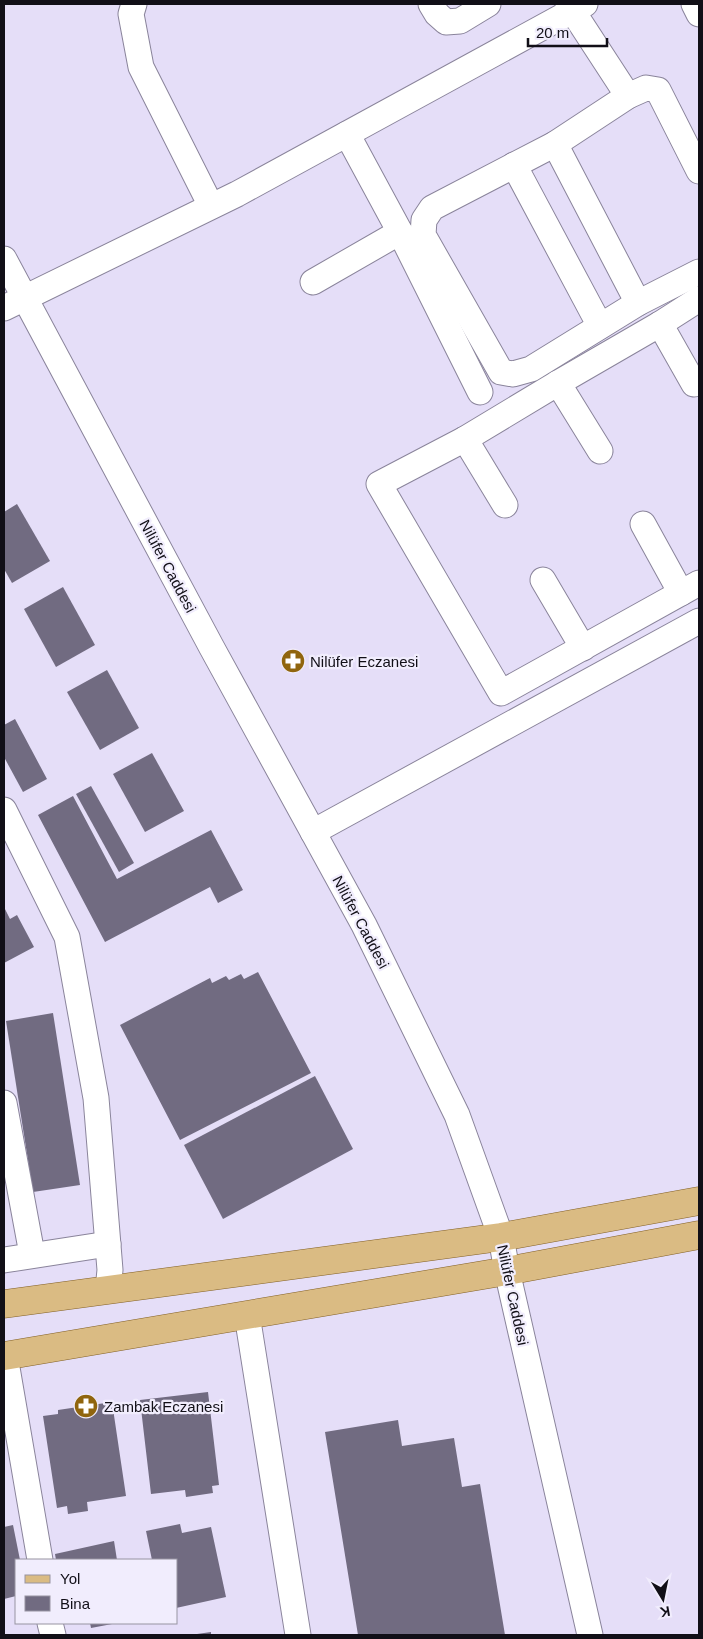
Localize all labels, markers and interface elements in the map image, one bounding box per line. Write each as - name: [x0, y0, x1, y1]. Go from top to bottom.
- scale bar: [528, 15, 607, 47]
- text: 20 m: [536, 24, 569, 41]
- street label: Nilüfer Caddesi: [136, 517, 200, 615]
- pharmacy icon: Nilüfer Eczanesi: [280, 648, 306, 674]
- place label: Nilüfer Eczanesi: [310, 653, 418, 670]
- street label: Nilüfer Caddesi: [329, 873, 393, 971]
- street label: Nilüfer Caddesi: [494, 1243, 532, 1347]
- pharmacy icon: Zambak Eczanesi: [73, 1393, 99, 1419]
- place label: Zambak Eczanesi: [104, 1398, 223, 1415]
- legend: [15, 1559, 178, 1624]
- text: Yol: [60, 1570, 80, 1587]
- north arrow: [638, 1574, 688, 1624]
- text: Bina: [60, 1595, 91, 1612]
- text: K: [659, 1603, 672, 1621]

